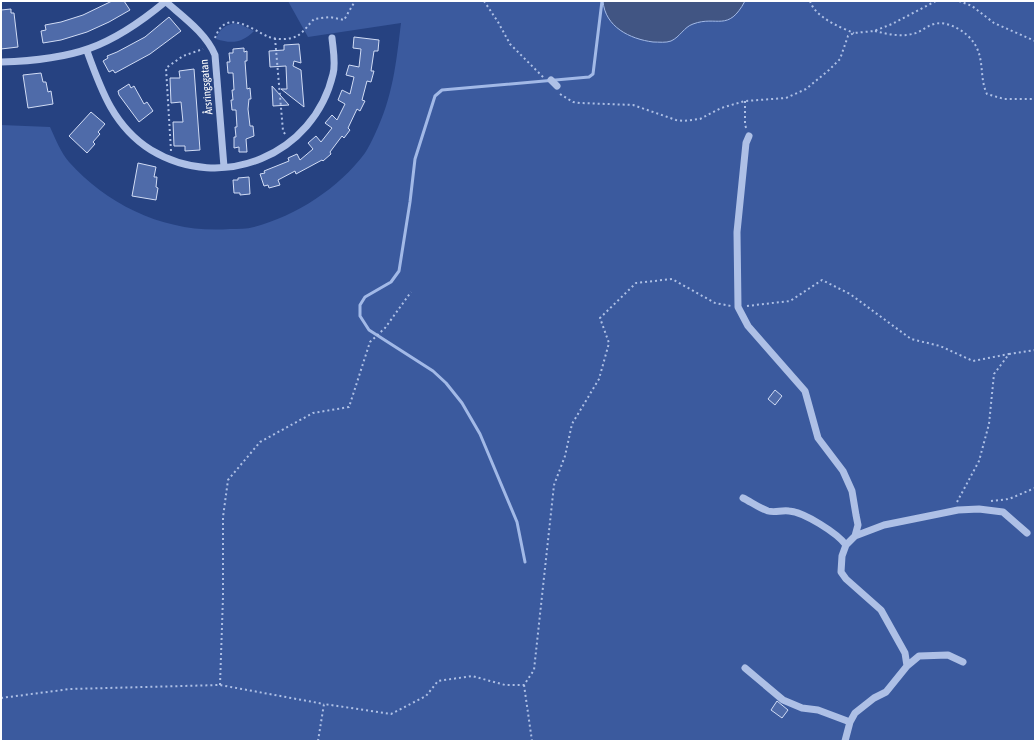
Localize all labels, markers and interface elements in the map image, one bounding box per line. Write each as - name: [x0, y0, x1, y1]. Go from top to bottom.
- street label: Årsringsgatan: [197, 59, 214, 115]

